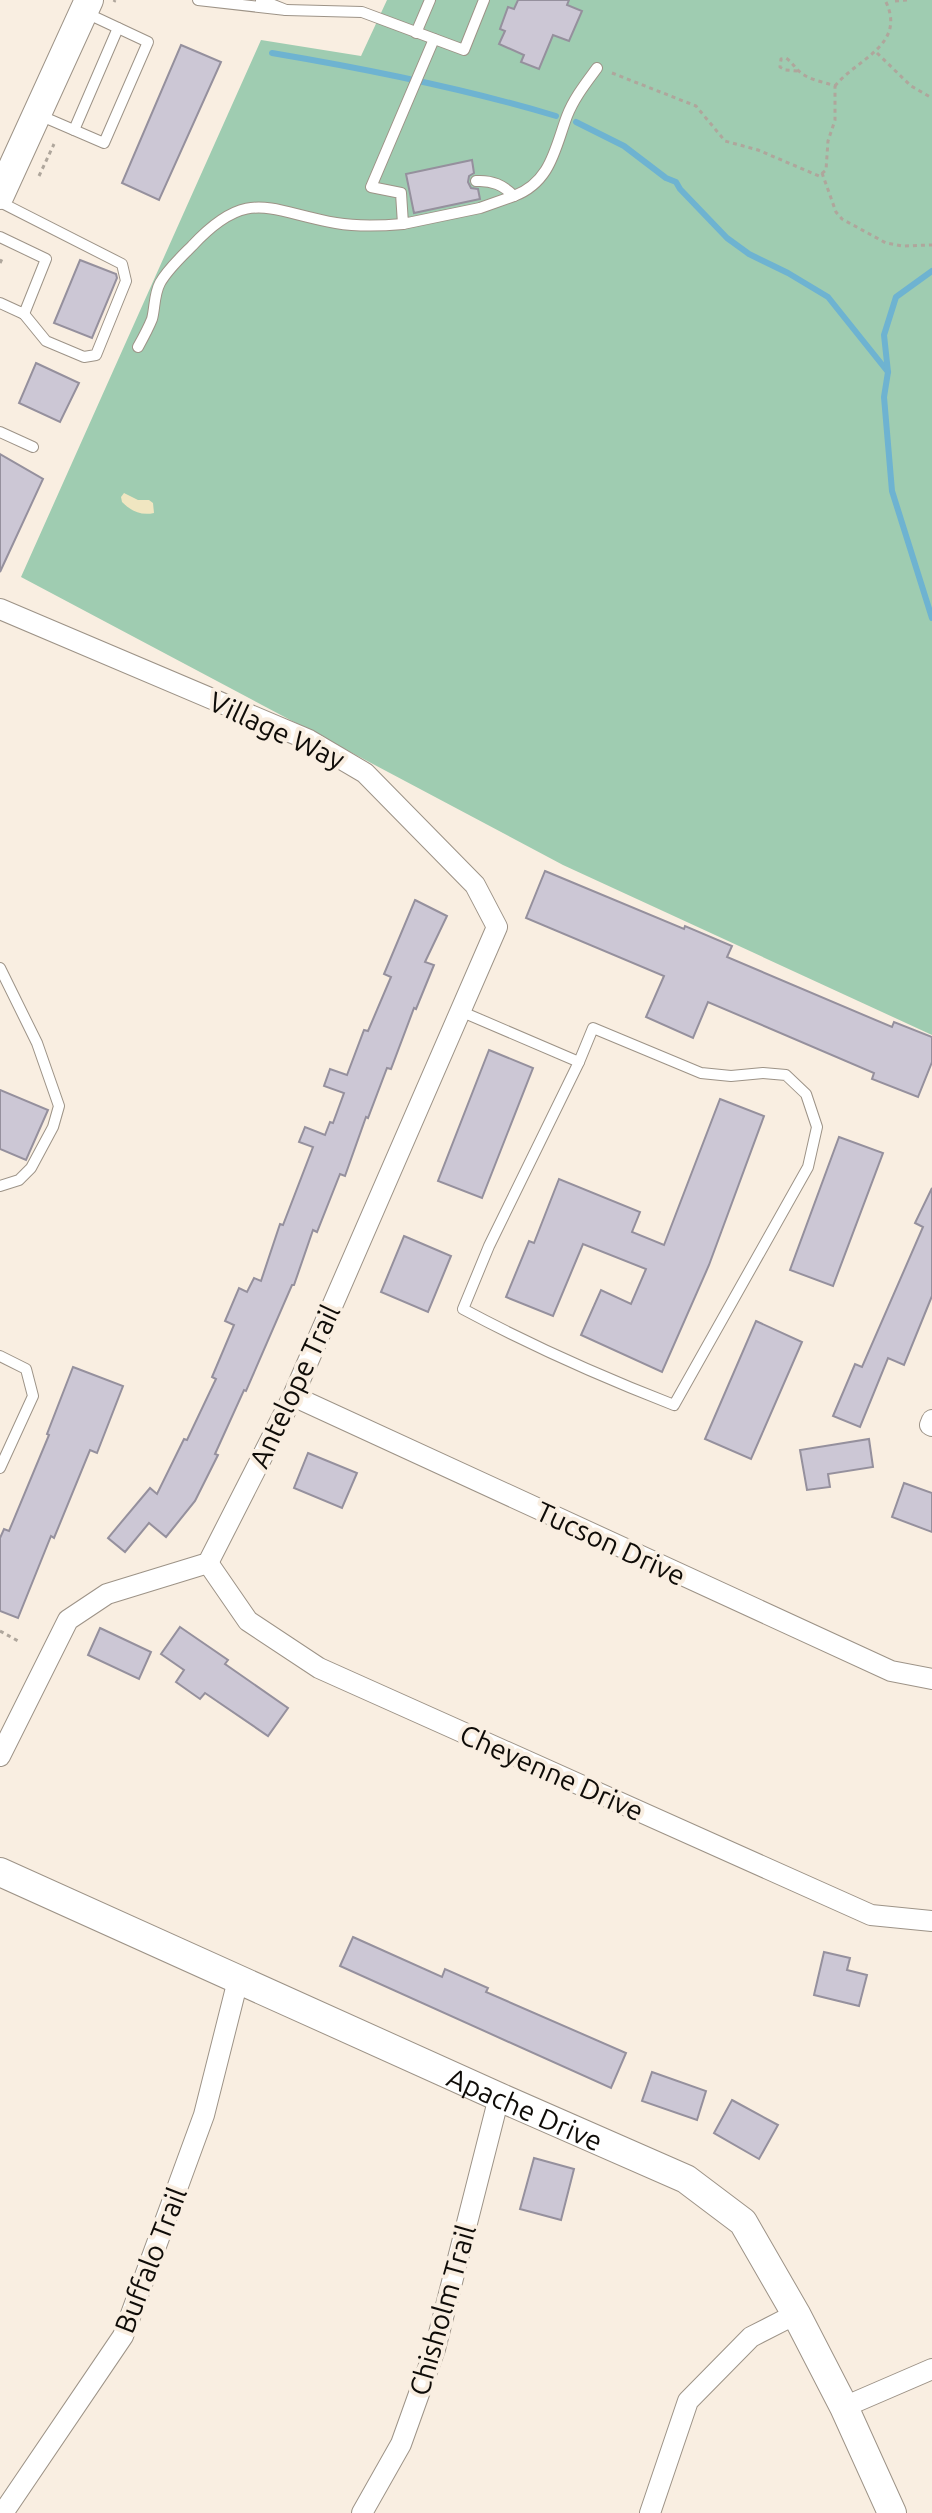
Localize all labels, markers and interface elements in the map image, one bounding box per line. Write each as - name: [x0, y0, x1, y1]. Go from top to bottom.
- street label: Village Way: [204, 685, 350, 775]
- street label: Antelope Trail: [243, 1300, 345, 1472]
- street label: Tucson Drive: [532, 1495, 690, 1591]
- street label: Cheyenne Drive: [455, 1718, 649, 1826]
- street label: Apache Drive: [443, 2060, 608, 2156]
- street label: Buffalo Trail: [108, 2183, 192, 2337]
- street label: Chisholm Trail: [403, 2221, 481, 2399]

